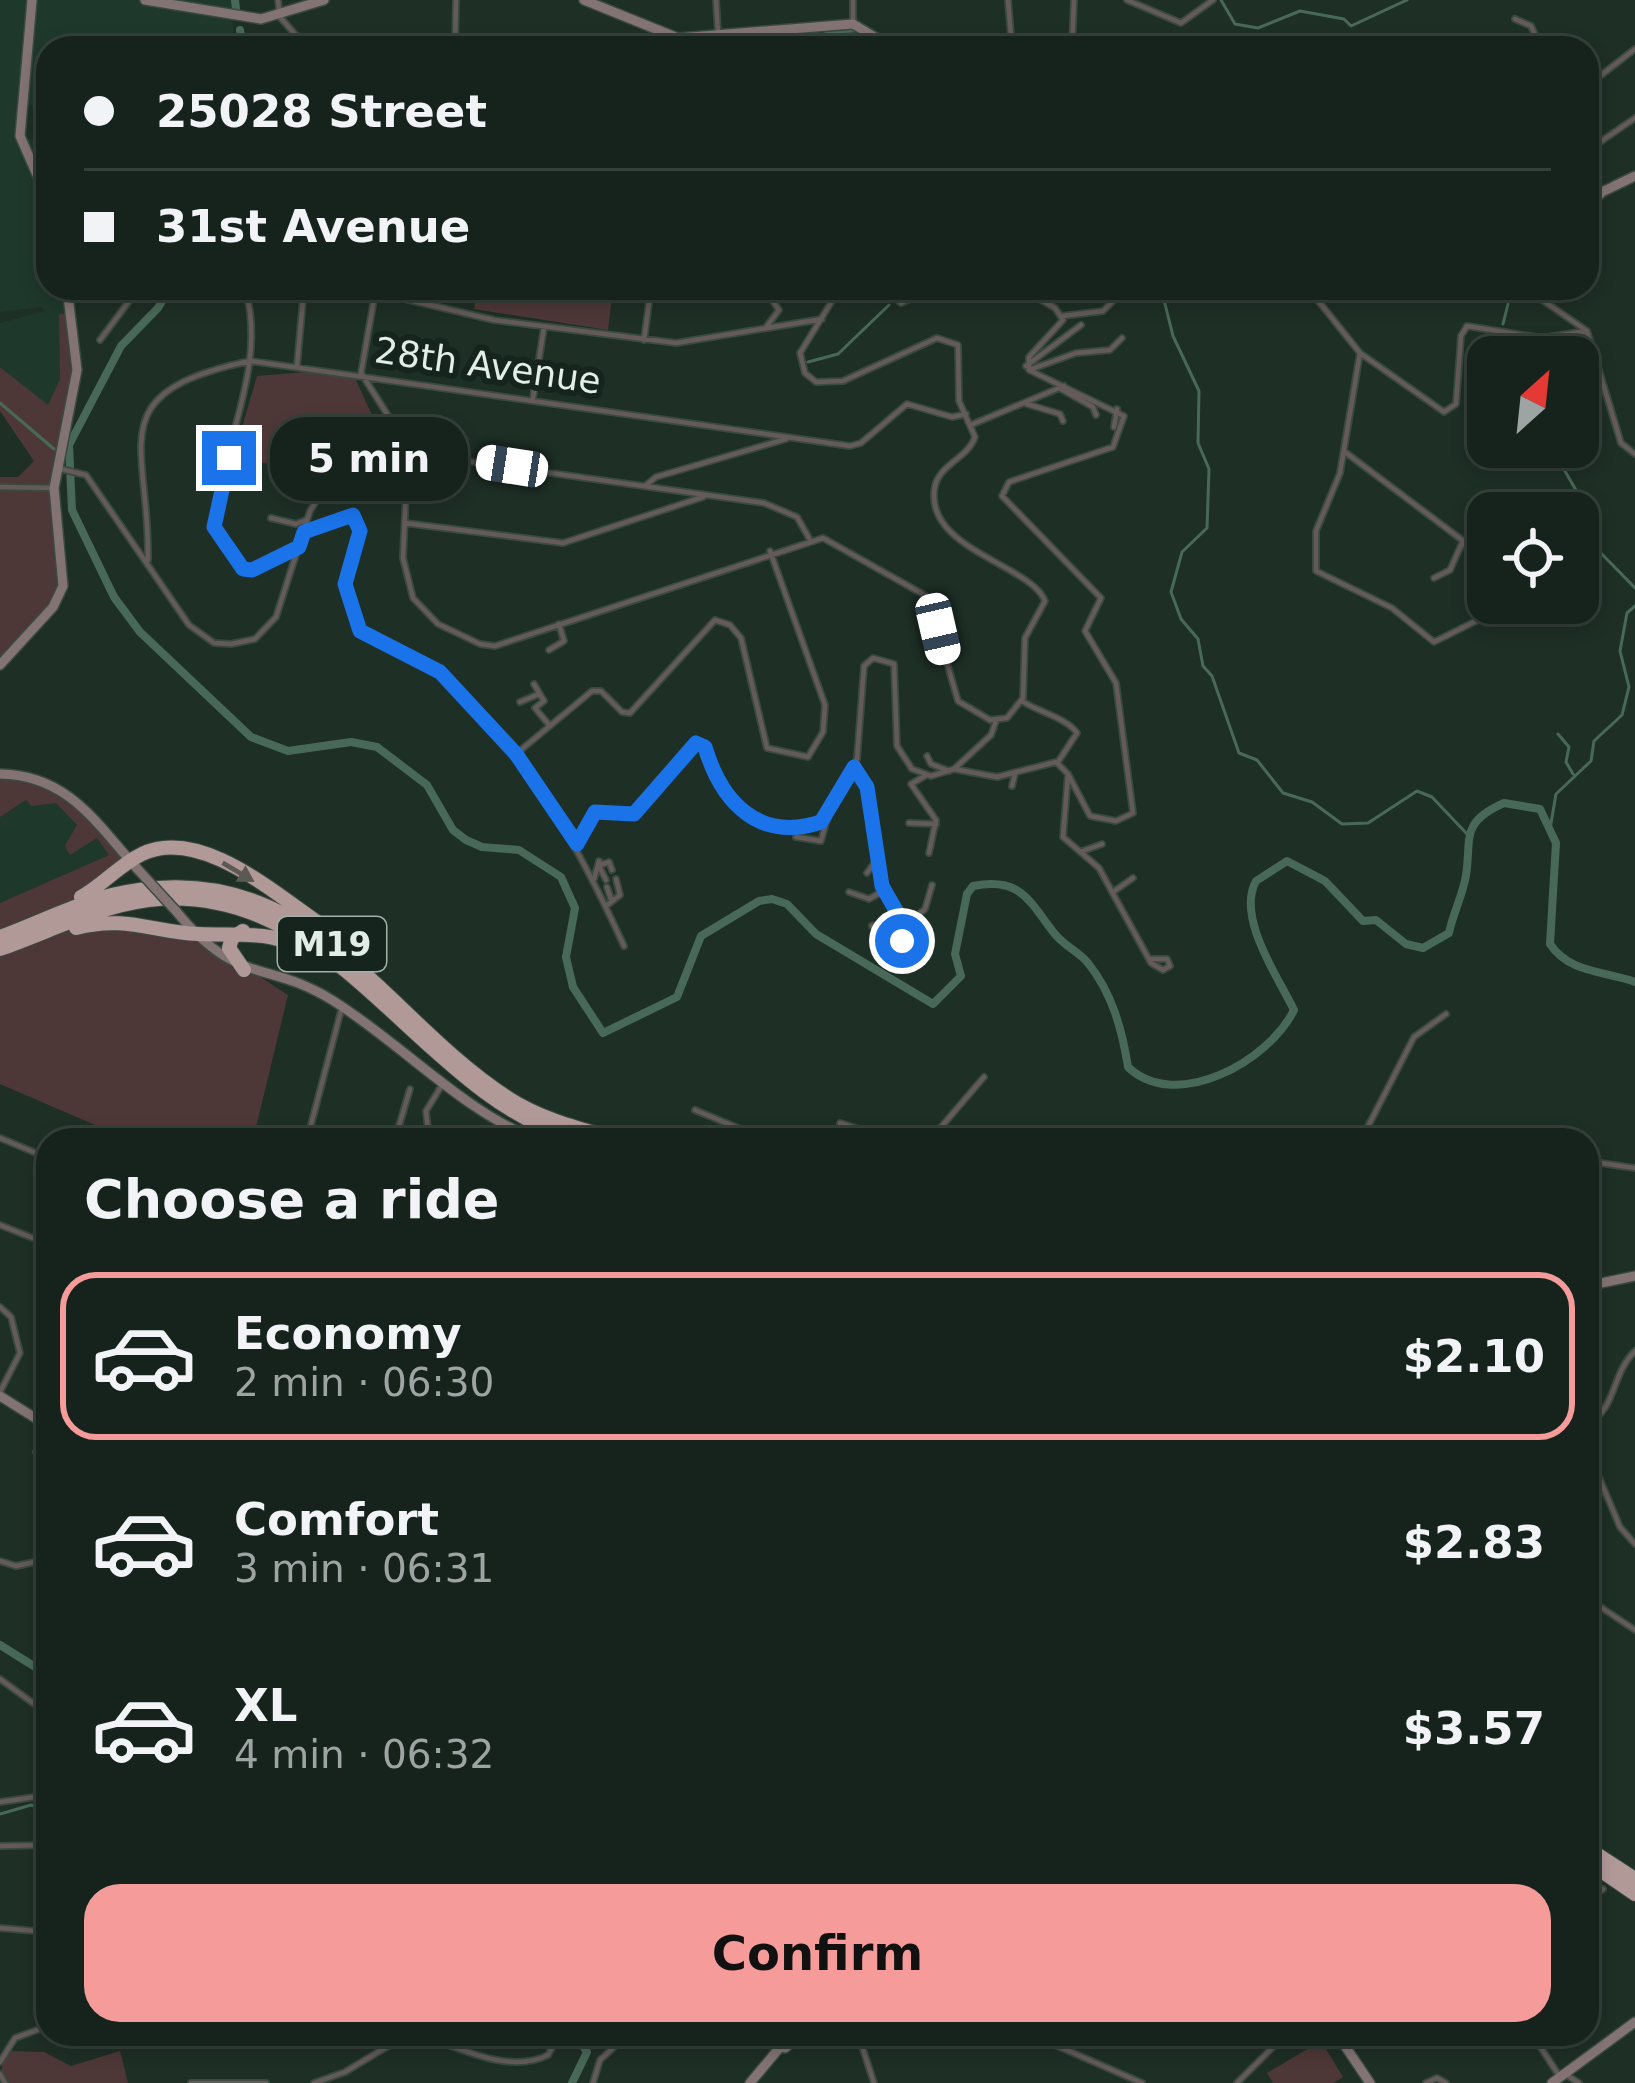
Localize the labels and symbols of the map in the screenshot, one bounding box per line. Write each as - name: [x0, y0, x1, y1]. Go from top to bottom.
- street label: 28th Avenue: [372, 329, 604, 402]
- north arrow: [1467, 336, 1599, 468]
- callout: 5 min: [271, 416, 469, 500]
- route end: [202, 431, 256, 485]
- car: [474, 443, 550, 489]
- car: [912, 590, 964, 668]
- one-way arrow: [221, 861, 255, 882]
- route start: [875, 914, 929, 968]
- road number: M19: [278, 917, 386, 971]

